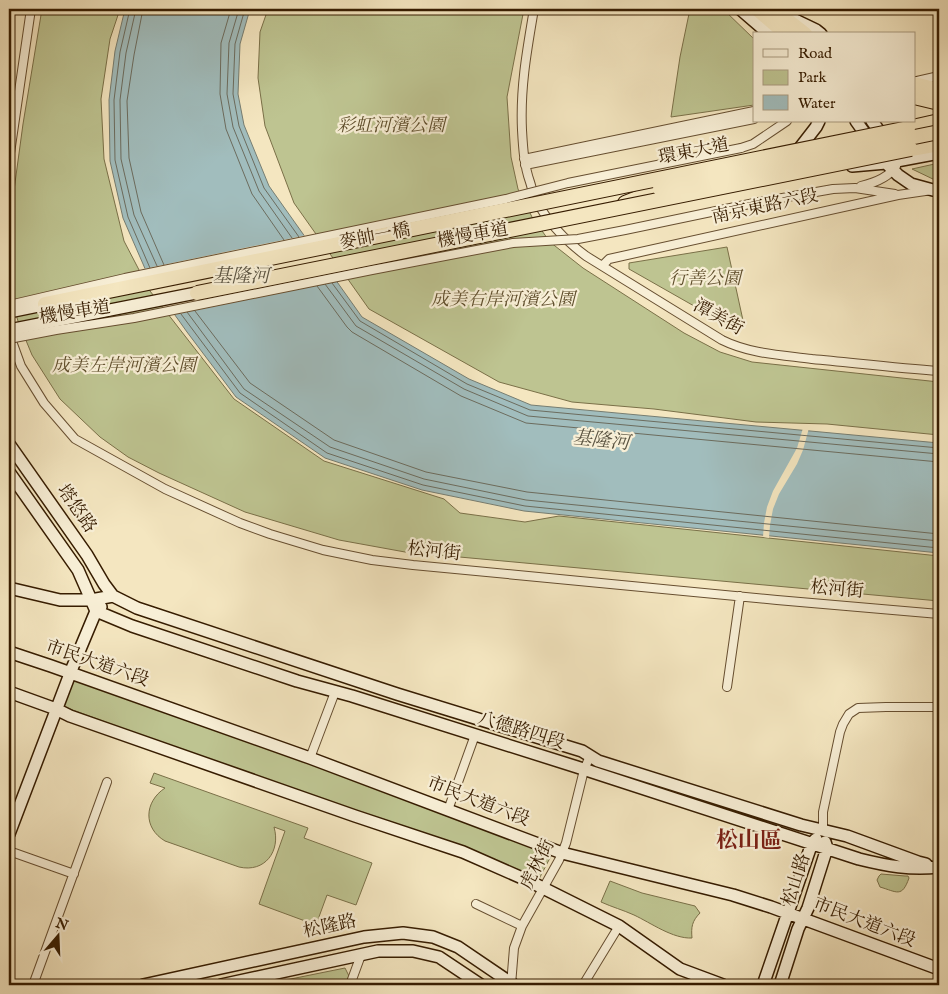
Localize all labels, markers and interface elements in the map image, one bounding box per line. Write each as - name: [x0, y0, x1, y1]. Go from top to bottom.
- legend: [753, 32, 916, 122]
- text: Road: [798, 44, 833, 63]
- text: Park: [798, 68, 828, 87]
- text: Water: [798, 94, 836, 113]
- park label: 彩虹河濱公園: [337, 115, 448, 138]
- street label: 環東大道: [656, 134, 732, 170]
- street label: 南京東路六段: [710, 185, 820, 229]
- street label: 機慢車道: [436, 218, 510, 254]
- street label: 麥帥一橋: [337, 219, 413, 255]
- water label: 基隆河: [212, 265, 272, 289]
- park label: 行善公園: [669, 268, 744, 291]
- park label: 成美右岸河濱公園: [431, 289, 578, 312]
- street label: 潭美街: [689, 295, 747, 341]
- street label: 機慢車道: [38, 296, 112, 330]
- park label: 成美左岸河濱公園: [52, 355, 199, 378]
- water label: 基隆河: [571, 426, 634, 456]
- street label: 塔悠路: [51, 480, 101, 538]
- street label: 松河街: [406, 538, 462, 566]
- street label: 松河街: [809, 576, 865, 604]
- street label: 市民大道六段: [42, 636, 152, 692]
- street label: 八德路四段: [475, 707, 567, 755]
- street label: 市民大道六段: [423, 772, 533, 832]
- district label: 松山區: [716, 827, 782, 855]
- street label: 虎林街: [515, 836, 561, 894]
- street label: 松山路: [778, 851, 816, 909]
- street label: 市民大道六段: [809, 893, 919, 953]
- street label: 松隆路: [301, 910, 359, 944]
- north arrow: [32, 912, 82, 962]
- text: N: [52, 914, 71, 935]

